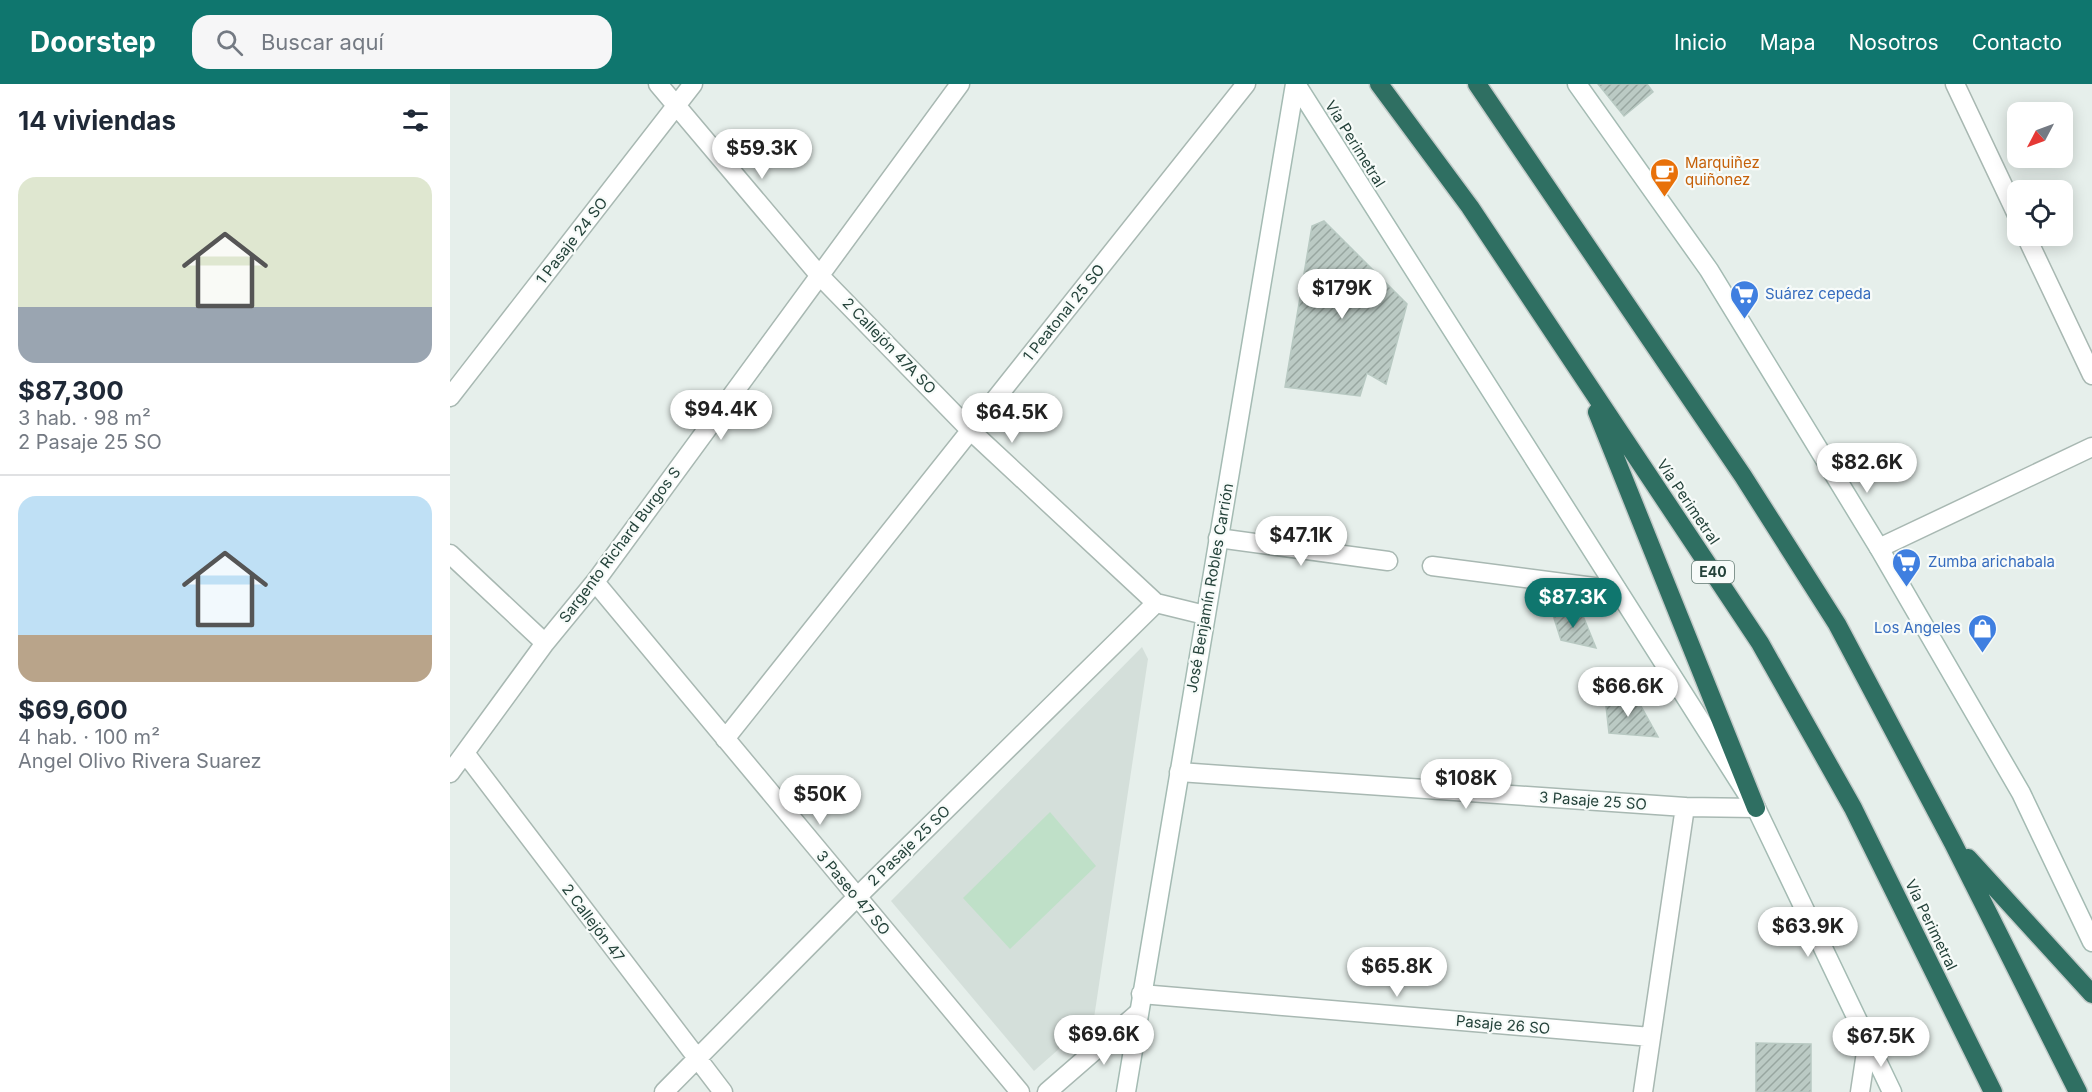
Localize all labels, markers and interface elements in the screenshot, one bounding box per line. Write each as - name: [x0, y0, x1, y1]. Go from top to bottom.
- search box: [192, 15, 612, 69]
- text: Doorstep: [30, 25, 156, 59]
- icon: search: [213, 26, 246, 59]
- text: Buscar aquí: [261, 29, 384, 55]
- text: Inicio: [1674, 30, 1727, 55]
- text: Mapa: [1760, 30, 1815, 55]
- text: Nosotros: [1848, 30, 1939, 55]
- text: Contacto: [1972, 30, 2062, 55]
- street label: Vía Perimetral: [1321, 97, 1390, 191]
- north arrow: [2007, 102, 2073, 168]
- map controls: [2007, 102, 2073, 246]
- icon: filters: [399, 104, 432, 137]
- text: 14 viviendas: [18, 105, 176, 136]
- pin: $59.3K: [713, 129, 811, 180]
- text: $59.3K: [726, 136, 798, 160]
- place label: Marquiñez quiñonez: [1685, 153, 1760, 189]
- cafe icon: Marquiñez quiñonez: [1648, 156, 1680, 198]
- button: locate: [2007, 180, 2073, 246]
- street label: 1 Pasaje 24 SO: [532, 193, 611, 288]
- icon: home: [171, 216, 279, 324]
- street label: 1 Peatonal 25 SO: [1019, 260, 1109, 365]
- pin: $179K: [1300, 269, 1384, 320]
- text: $179K: [1312, 276, 1372, 300]
- supermarket icon: Suárez cepeda: [1728, 278, 1760, 320]
- place label: Suárez cepeda: [1765, 284, 1871, 303]
- street label: 2 Callejón 47A SO: [839, 293, 940, 398]
- text: $87,300: [18, 375, 124, 406]
- pin: $94.4K: [672, 390, 770, 441]
- pin: $64.5K: [963, 393, 1061, 444]
- text: $94.4K: [684, 397, 758, 421]
- text: $64.5K: [976, 400, 1048, 424]
- text: 3 hab. · 98 m²: [18, 406, 151, 430]
- text: 2 Pasaje 25 SO: [18, 430, 162, 454]
- pin: $82.6K: [1818, 443, 1916, 494]
- text: $82.6K: [1831, 450, 1903, 474]
- street label: Vía Perimetral: [1653, 455, 1724, 548]
- street label: Sargento Richard Burgos S: [555, 463, 684, 626]
- street label: José Benjamín Robles Carrión: [1182, 482, 1237, 694]
- pin: $47.1K: [1252, 516, 1350, 567]
- text: $47.1K: [1269, 523, 1333, 547]
- icon: home: [171, 535, 279, 643]
- supermarket icon: Zumba arichabala: [1891, 546, 1923, 588]
- place label: Zumba arichabala: [1928, 552, 2055, 571]
- road number: E40: [1692, 561, 1734, 583]
- pin: $87.3K: [1524, 578, 1622, 629]
- text: $87.3K: [1539, 585, 1607, 609]
- shop icon: Los Angeles: [1966, 612, 1998, 654]
- place label: Los Angeles: [1874, 618, 1961, 637]
- pin: $66.6K: [1579, 667, 1677, 718]
- text: $66.6K: [1592, 674, 1664, 698]
- text: $69,600: [18, 694, 128, 725]
- text: 4 hab. · 100 m²: [18, 725, 160, 749]
- text: Angel Olivo Rivera Suarez: [18, 749, 262, 773]
- pin: $108K: [1424, 759, 1508, 810]
- text: $108K: [1435, 766, 1497, 790]
- pin: $50K: [784, 775, 856, 826]
- text: $50K: [793, 782, 847, 806]
- street label: 3 Pasaje 25 SO: [1538, 787, 1648, 814]
- street label: 2 Pasaje 25 SO: [863, 801, 954, 890]
- street label: 3 Paseo 47 SO: [812, 846, 894, 939]
- street label: Vía Perimetral: [1901, 876, 1962, 973]
- street label: 2 Callejón 47: [558, 880, 629, 965]
- pin: $63.9K: [1759, 907, 1857, 958]
- text: $63.9K: [1772, 914, 1844, 938]
- pin: $65.8K: [1348, 947, 1446, 998]
- text: $65.8K: [1361, 954, 1433, 978]
- street label: Pasaje 26 SO: [1455, 1011, 1551, 1038]
- pin: $69.6K: [1055, 1015, 1153, 1066]
- pin: $67.5K: [1832, 1017, 1930, 1068]
- text: $69.6K: [1068, 1022, 1140, 1046]
- text: $67.5K: [1847, 1024, 1915, 1048]

